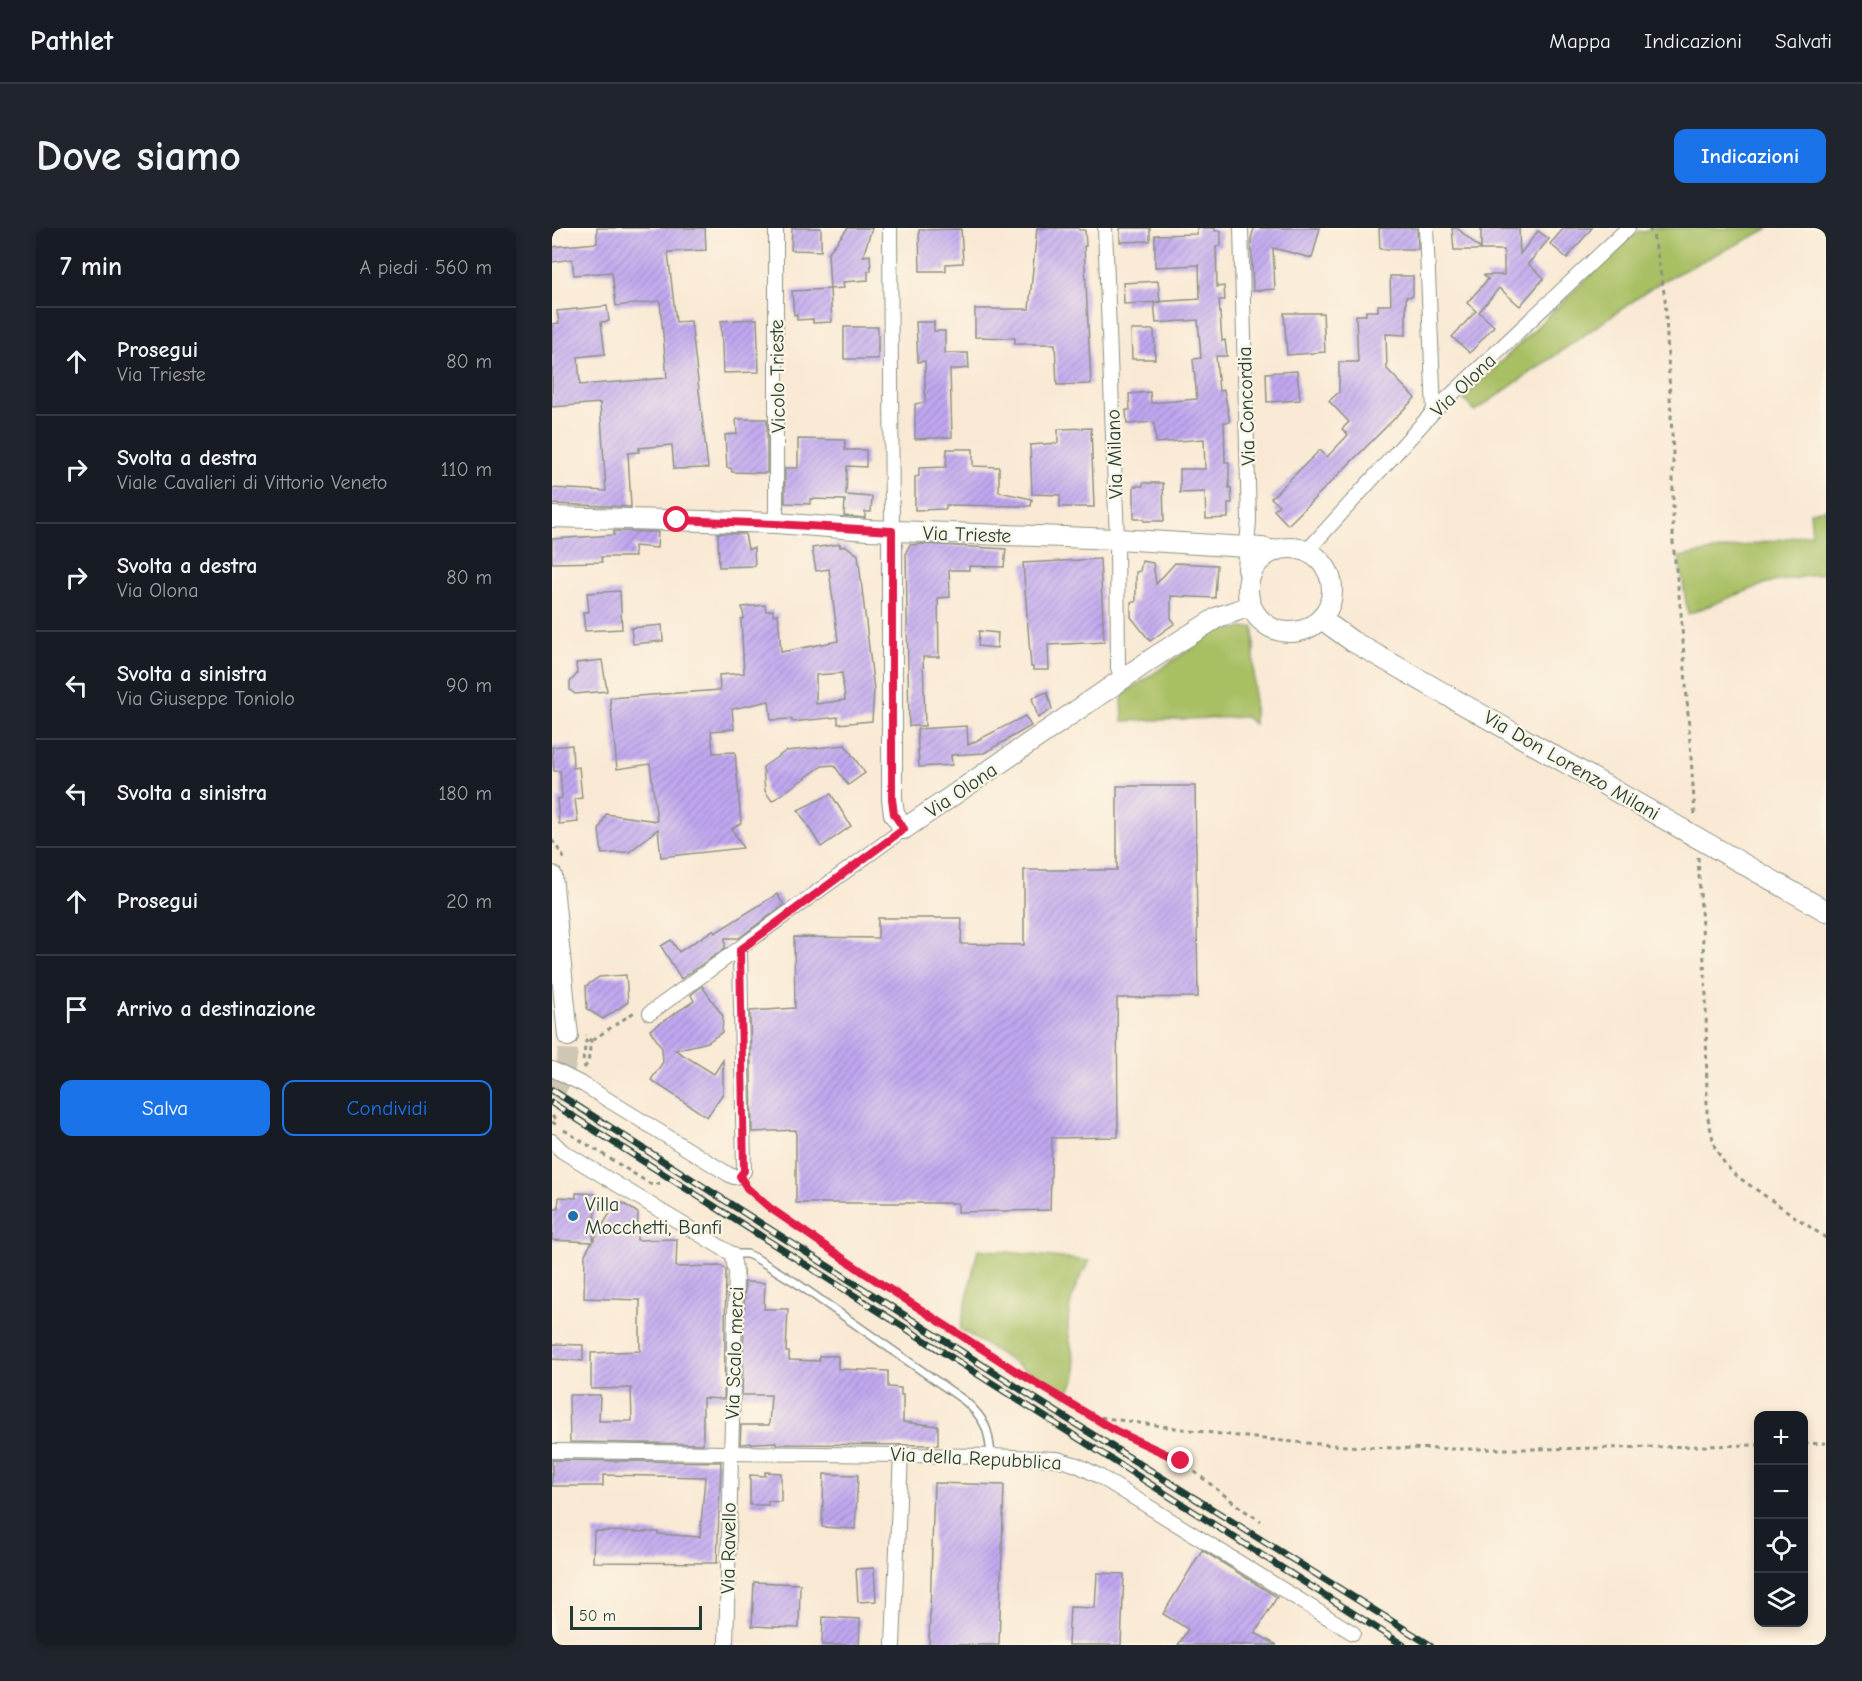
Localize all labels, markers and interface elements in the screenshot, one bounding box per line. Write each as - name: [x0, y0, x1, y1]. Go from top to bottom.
- text: Pathlet: [30, 25, 113, 57]
- text: Mappa: [1549, 29, 1611, 53]
- text: Indicazioni: [1644, 29, 1742, 53]
- text: Salvati: [1775, 29, 1832, 53]
- button: Indicazioni: [1674, 129, 1826, 183]
- text: Dove siamo: [36, 132, 241, 181]
- text: 7 min: [60, 252, 122, 282]
- text: A piedi · 560 m: [359, 256, 492, 279]
- street label: Vicolo Trieste: [765, 319, 790, 433]
- text: Prosegui: [117, 337, 198, 363]
- icon: ahead: [60, 345, 93, 378]
- street label: Via Concordia: [1233, 346, 1260, 466]
- street label: Via Olona: [1426, 349, 1501, 422]
- text: 80 m: [446, 350, 492, 373]
- text: Via Trieste: [117, 363, 206, 386]
- street label: Via Milano: [1101, 409, 1128, 499]
- text: Svolta a destra: [117, 445, 258, 471]
- icon: right: [60, 453, 93, 486]
- text: 110 m: [441, 458, 492, 481]
- text: Viale Cavalieri di Vittorio Veneto: [117, 471, 387, 494]
- route start: [663, 506, 689, 532]
- street label: Via Trieste: [922, 521, 1012, 548]
- text: Svolta a destra: [117, 553, 258, 579]
- icon: right: [60, 561, 93, 594]
- text: 80 m: [446, 566, 492, 589]
- text: Via Olona: [117, 579, 198, 602]
- text: Svolta a sinistra: [117, 661, 267, 687]
- icon: left: [60, 669, 93, 702]
- text: 90 m: [446, 674, 492, 697]
- text: Via Giuseppe Toniolo: [117, 687, 295, 710]
- street label: Via Don Lorenzo Milani: [1480, 706, 1664, 825]
- street label: Via Olona: [921, 758, 1001, 823]
- icon: left: [60, 777, 93, 810]
- text: Svolta a sinistra: [117, 780, 267, 806]
- text: 180 m: [438, 782, 492, 805]
- icon: ahead: [60, 885, 93, 918]
- text: Prosegui: [117, 888, 198, 914]
- text: 20 m: [446, 890, 492, 913]
- icon: arrive: [60, 993, 93, 1026]
- text: Arrivo a destinazione: [117, 996, 316, 1022]
- button: Salva: [60, 1080, 270, 1136]
- button: Condividi: [282, 1080, 492, 1136]
- place label: Villa Mocchetti, Banfi: [585, 1193, 722, 1239]
- marker: Villa Mocchetti, Banfi: [566, 1209, 580, 1223]
- street label: Via Scalo merci: [721, 1286, 748, 1420]
- map controls: [1754, 1411, 1808, 1627]
- button: +: [1754, 1411, 1808, 1465]
- street label: Via della Repubblica: [890, 1443, 1062, 1474]
- route end: [1167, 1447, 1193, 1473]
- button: −: [1754, 1465, 1808, 1519]
- street label: Via Ravello: [716, 1502, 741, 1594]
- button: locate: [1754, 1519, 1808, 1573]
- button: layers: [1754, 1573, 1808, 1627]
- scale bar: [570, 1603, 702, 1630]
- text: 50 m: [579, 1607, 616, 1625]

